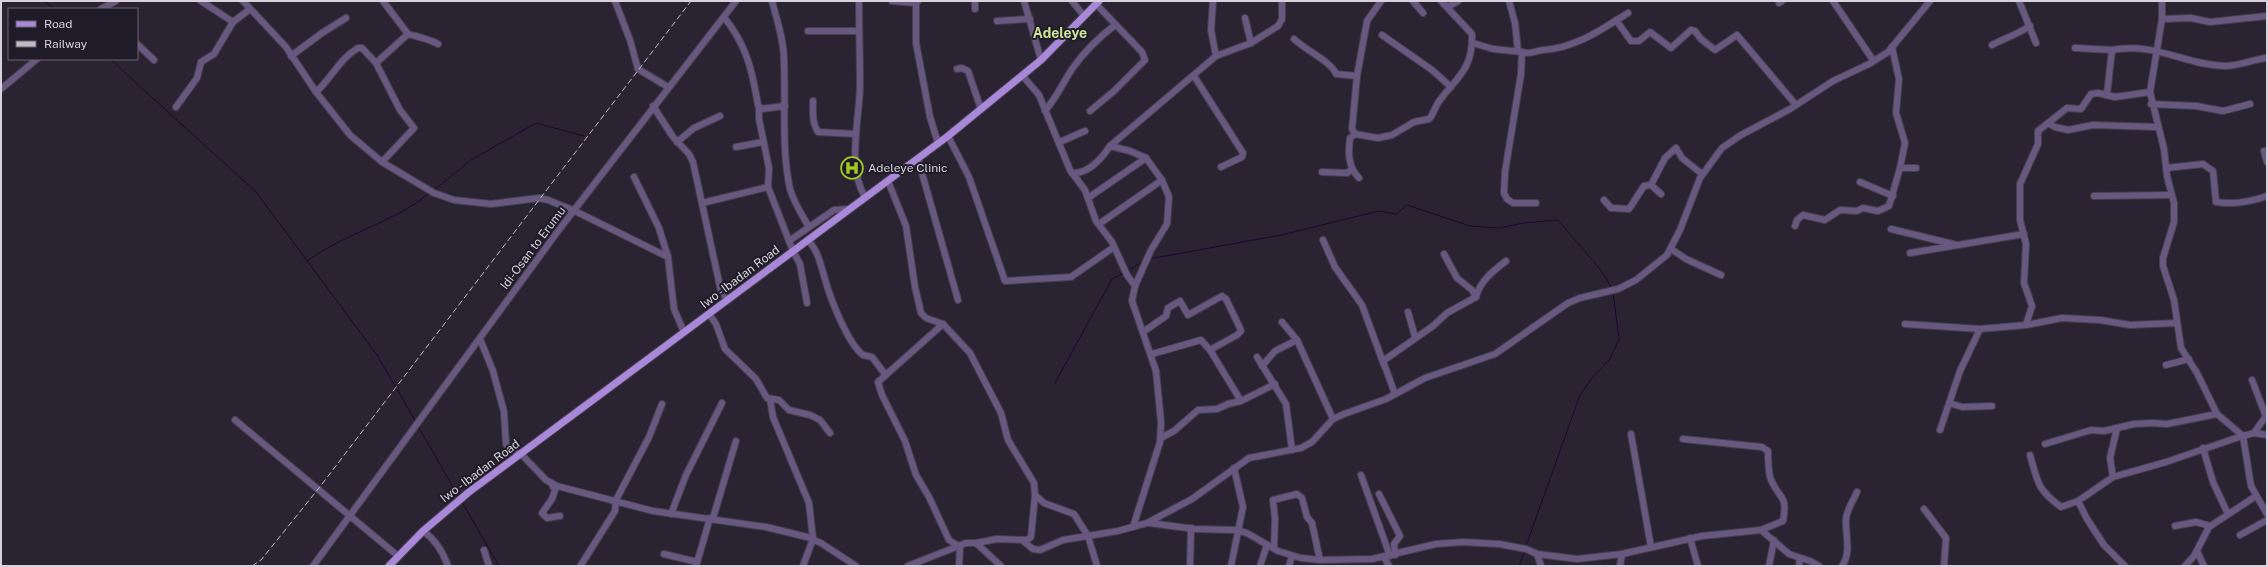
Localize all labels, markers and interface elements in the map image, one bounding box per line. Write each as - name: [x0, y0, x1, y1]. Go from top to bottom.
- legend: [8, 8, 138, 60]
- text: Road: [44, 17, 72, 31]
- district label: Adeleye: [1033, 25, 1087, 41]
- text: Railway: [44, 37, 88, 51]
- hospital icon: Adeleye Clinic: [839, 155, 865, 181]
- place label: Adeleye Clinic: [868, 161, 948, 175]
- street label: Idi-Osan to Erumu: [497, 204, 569, 292]
- street label: Iwo - Ibadan Road: [698, 243, 782, 311]
- street label: Iwo - Ibadan Road: [438, 437, 522, 505]

